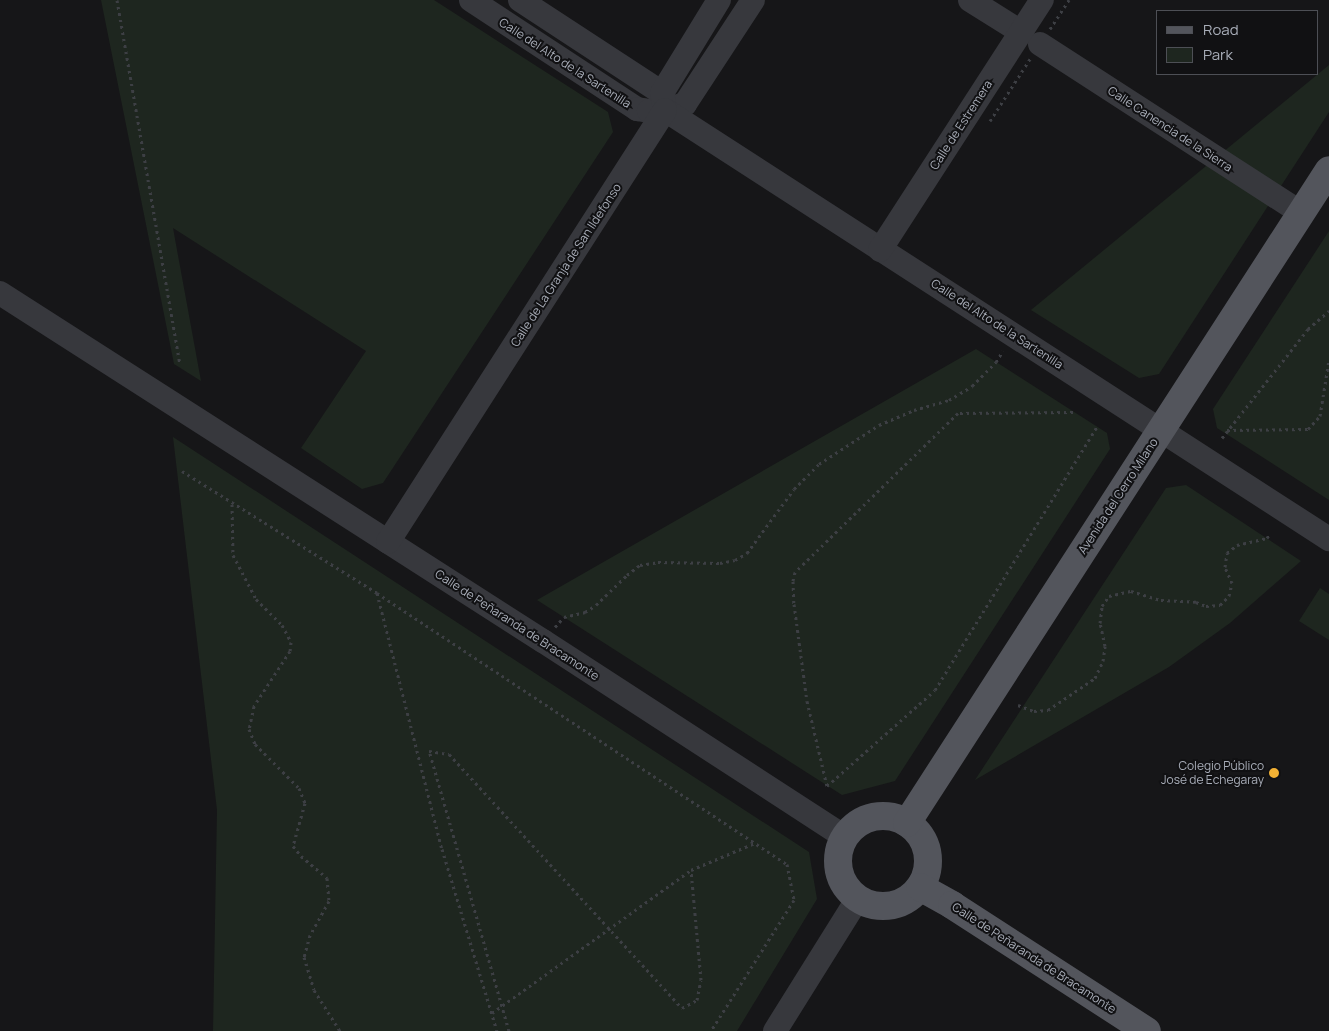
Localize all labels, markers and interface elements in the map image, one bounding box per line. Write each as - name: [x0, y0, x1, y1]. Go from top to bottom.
- legend: [1156, 10, 1319, 75]
- street label: Calle del Alto de la Sartenilla: [496, 15, 634, 111]
- text: Road: [1203, 19, 1239, 40]
- text: Park: [1203, 44, 1233, 65]
- street label: Calle de Estremera: [927, 78, 995, 172]
- street label: Calle Canencia de la Sierra: [1105, 83, 1235, 175]
- street label: Calle de La Granja de San Ildefonso: [508, 181, 624, 349]
- street label: Calle del Alto de la Sartenilla: [928, 276, 1066, 372]
- street label: Avenida del Cerro Milano: [1075, 435, 1161, 557]
- street label: Calle de Peñaranda de Bracamonte: [432, 566, 602, 684]
- place label: Colegio Público José de Echegaray: [1161, 759, 1264, 787]
- marker: Colegio Público José de Echegaray: [1268, 767, 1280, 779]
- street label: Calle de Peñaranda de Bracamonte: [949, 899, 1119, 1017]

